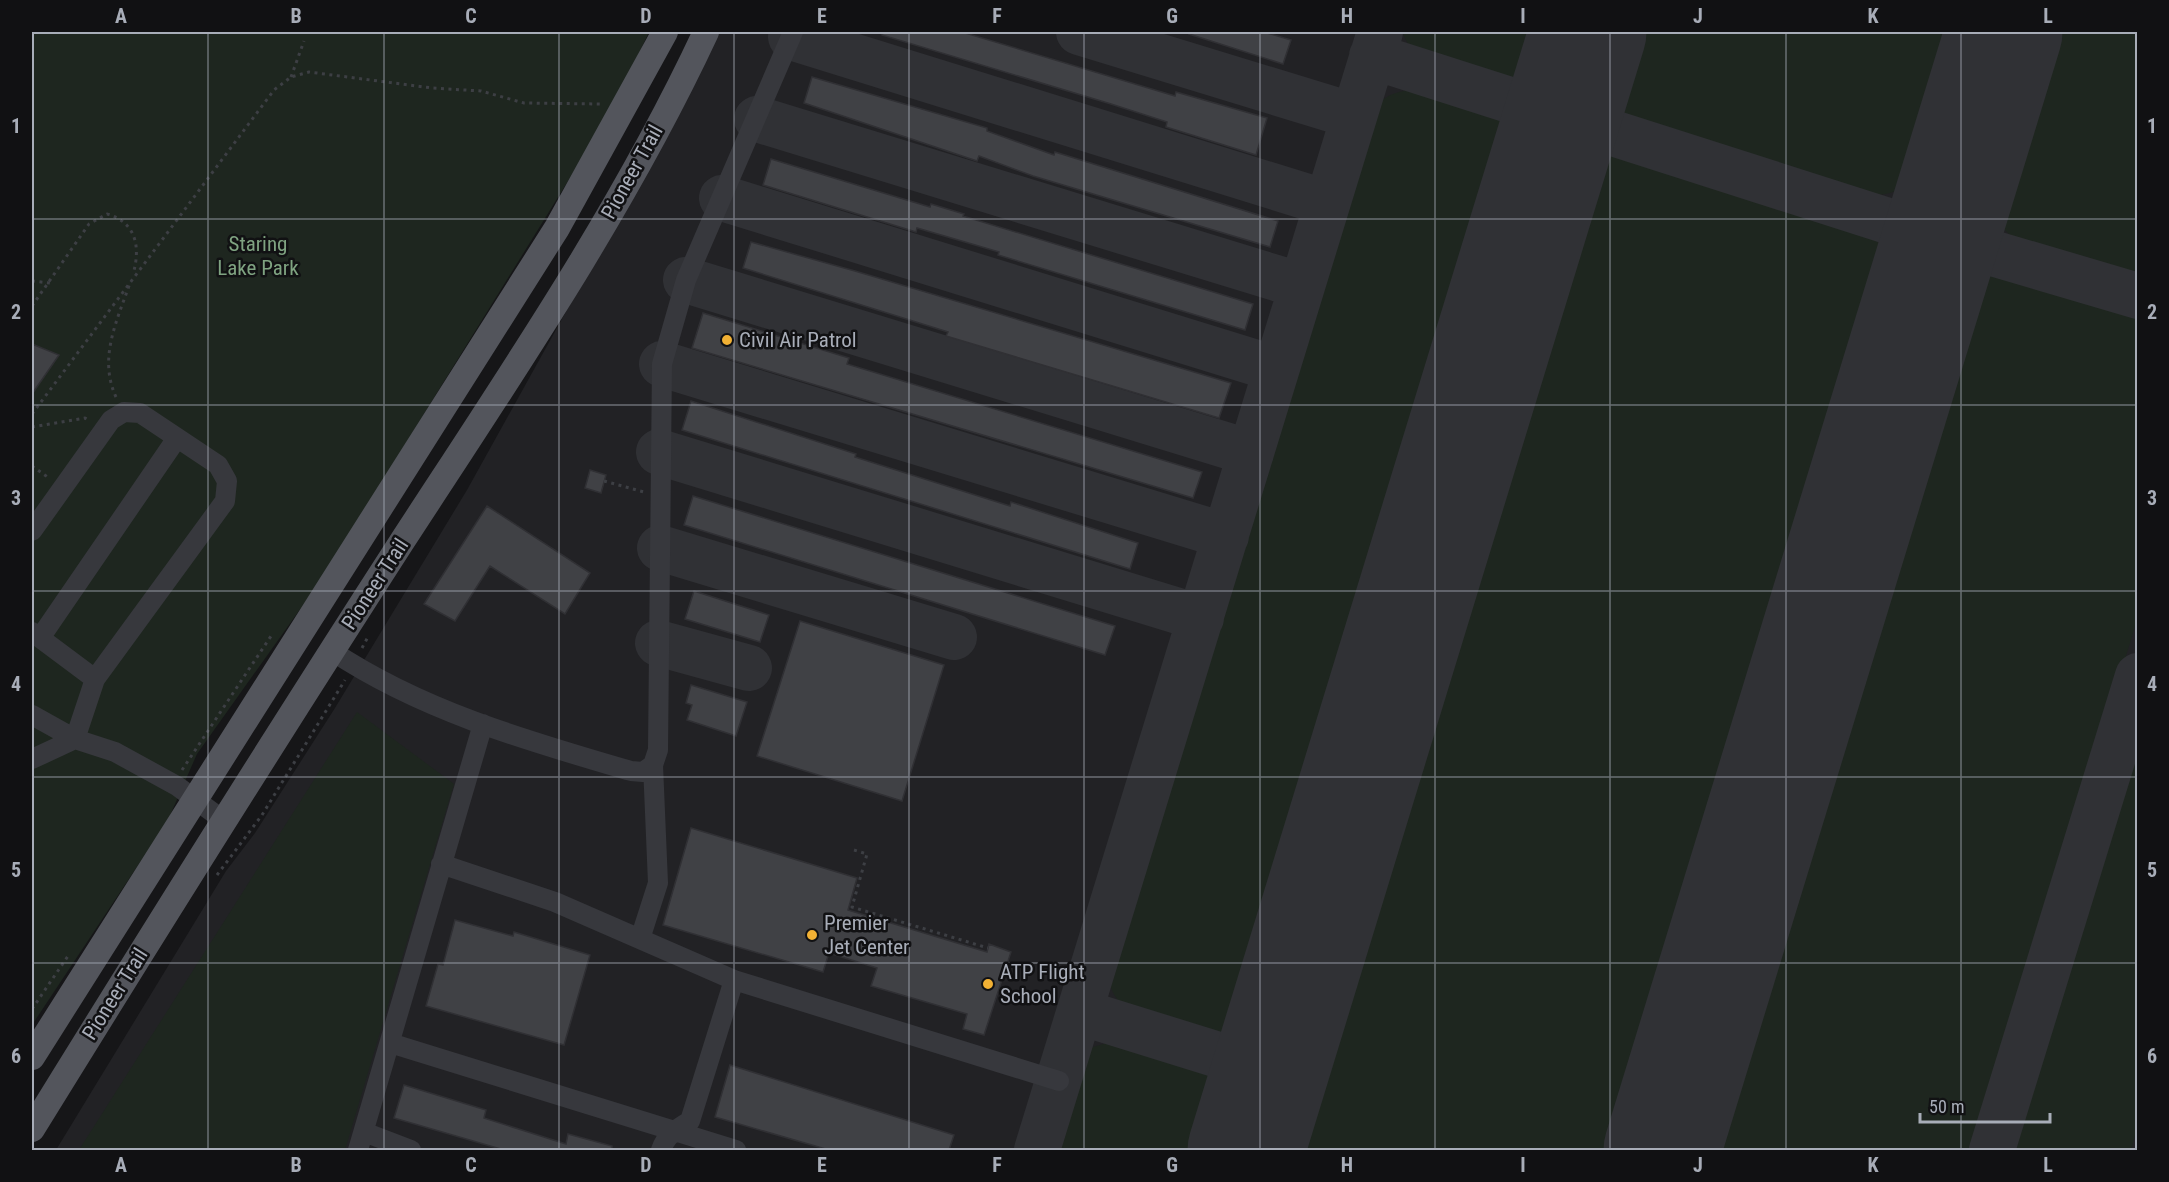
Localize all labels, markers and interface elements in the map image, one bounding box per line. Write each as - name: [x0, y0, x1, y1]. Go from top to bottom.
- text: A: [115, 4, 127, 28]
- text: B: [290, 4, 302, 28]
- text: C: [465, 4, 477, 28]
- text: D: [640, 4, 652, 28]
- text: E: [817, 4, 827, 28]
- text: F: [992, 4, 1002, 28]
- text: G: [1166, 4, 1178, 28]
- text: H: [1341, 4, 1353, 28]
- text: I: [1520, 4, 1526, 28]
- text: J: [1693, 4, 1703, 28]
- text: K: [1867, 4, 1879, 28]
- text: L: [2043, 4, 2053, 28]
- text: 1: [11, 114, 21, 138]
- text: 1: [2147, 114, 2157, 138]
- street label: Pioneer Trail: [596, 121, 668, 223]
- park label: Staring Lake Park: [217, 232, 299, 280]
- text: 2: [11, 300, 21, 324]
- text: 2: [2147, 300, 2157, 324]
- place label: Civil Air Patrol: [739, 328, 857, 352]
- marker: Civil Air Patrol: [720, 333, 734, 347]
- text: 3: [11, 486, 21, 510]
- text: 3: [2147, 486, 2157, 510]
- street label: Pioneer Trail: [337, 534, 413, 634]
- text: 4: [11, 672, 21, 696]
- text: 4: [2147, 672, 2157, 696]
- text: 5: [11, 858, 21, 882]
- text: 5: [2147, 858, 2157, 882]
- place label: Premier Jet Center: [824, 911, 909, 959]
- marker: Premier Jet Center: [805, 928, 819, 942]
- street label: Pioneer Trail: [77, 944, 153, 1044]
- place label: ATP Flight School: [1000, 960, 1085, 1008]
- marker: ATP Flight School: [981, 977, 995, 991]
- text: 6: [11, 1044, 21, 1068]
- text: 6: [2147, 1044, 2157, 1068]
- scale bar: [1920, 1086, 2050, 1124]
- text: 50 m: [1929, 1096, 1964, 1117]
- text: A: [115, 1153, 127, 1177]
- text: B: [290, 1153, 302, 1177]
- text: C: [465, 1153, 477, 1177]
- text: D: [640, 1153, 652, 1177]
- text: E: [817, 1153, 827, 1177]
- text: F: [992, 1153, 1002, 1177]
- text: G: [1166, 1153, 1178, 1177]
- text: H: [1341, 1153, 1353, 1177]
- text: I: [1520, 1153, 1526, 1177]
- text: J: [1693, 1153, 1703, 1177]
- text: K: [1867, 1153, 1879, 1177]
- text: L: [2043, 1153, 2053, 1177]

